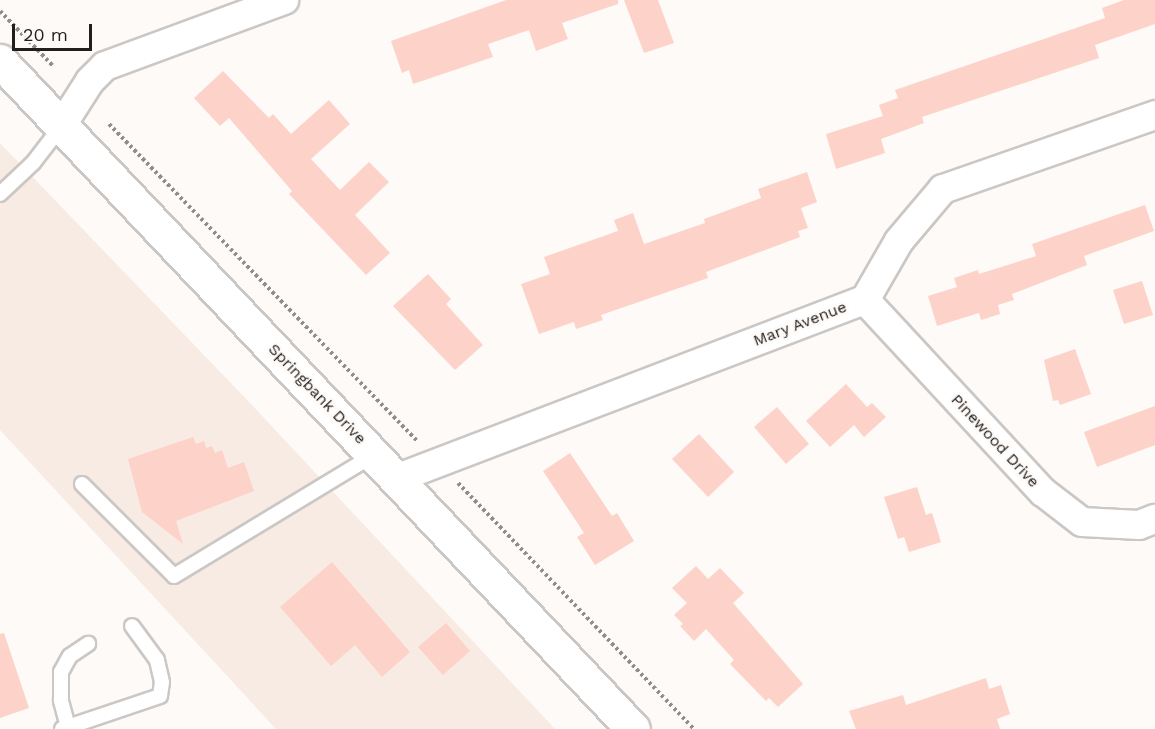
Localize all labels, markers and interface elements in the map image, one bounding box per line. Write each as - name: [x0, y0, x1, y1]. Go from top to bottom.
- scale bar: [15, 12, 94, 50]
- text: 20 m: [23, 24, 68, 45]
- street label: Mary Avenue: [750, 297, 850, 351]
- street label: Springbank Drive: [264, 340, 370, 448]
- street label: Pinewood Drive: [947, 390, 1043, 492]

